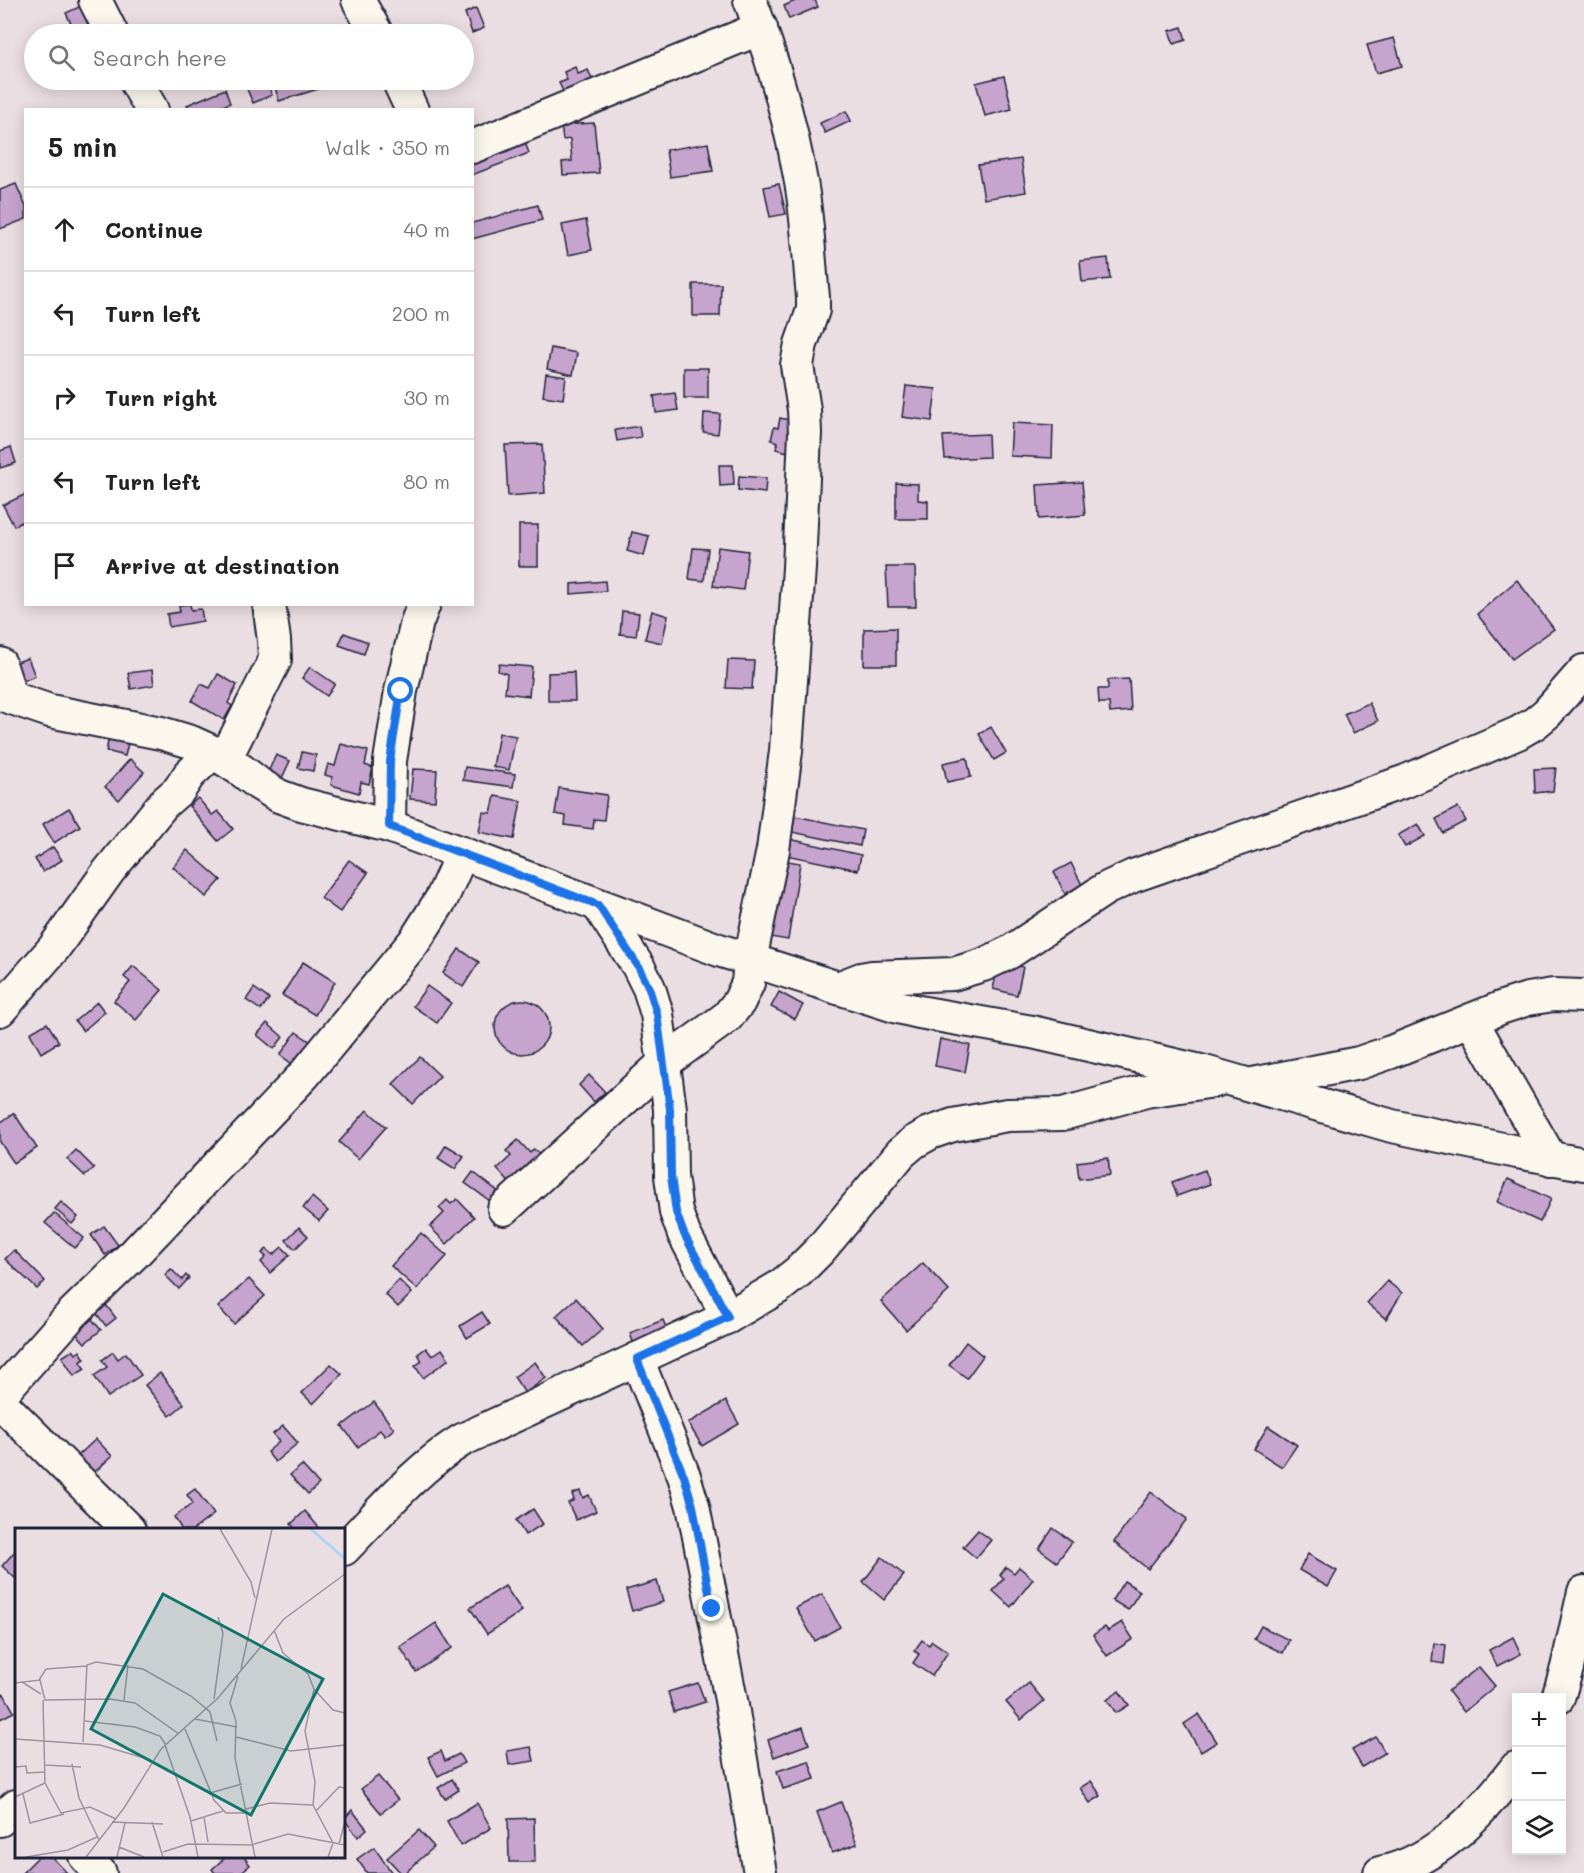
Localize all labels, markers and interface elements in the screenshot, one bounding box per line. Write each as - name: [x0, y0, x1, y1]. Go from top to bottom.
- search box: [24, 24, 474, 90]
- icon: search: [45, 41, 78, 74]
- text: Search here: [93, 43, 227, 72]
- text: 5 min: [48, 130, 117, 164]
- text: Walk · 350 m: [325, 134, 450, 160]
- icon: ahead: [48, 213, 81, 246]
- text: Continue: [105, 215, 203, 244]
- text: 40 m: [404, 216, 450, 242]
- icon: left: [48, 297, 81, 330]
- text: Turn left: [105, 299, 201, 328]
- text: 200 m: [392, 300, 450, 326]
- icon: right: [48, 381, 81, 414]
- text: Turn right: [105, 383, 217, 412]
- text: 30 m: [404, 384, 450, 410]
- icon: left: [48, 465, 81, 498]
- text: Turn left: [105, 467, 201, 496]
- text: 80 m: [403, 468, 450, 494]
- icon: arrive: [48, 549, 81, 582]
- text: Arrive at destination: [105, 551, 340, 580]
- route start: [387, 677, 413, 703]
- inset map: [15, 1528, 345, 1858]
- route end: [698, 1595, 724, 1621]
- map controls: [1512, 1693, 1566, 1855]
- button: +: [1512, 1693, 1566, 1747]
- button: −: [1512, 1747, 1566, 1801]
- button: layers: [1512, 1801, 1566, 1855]

